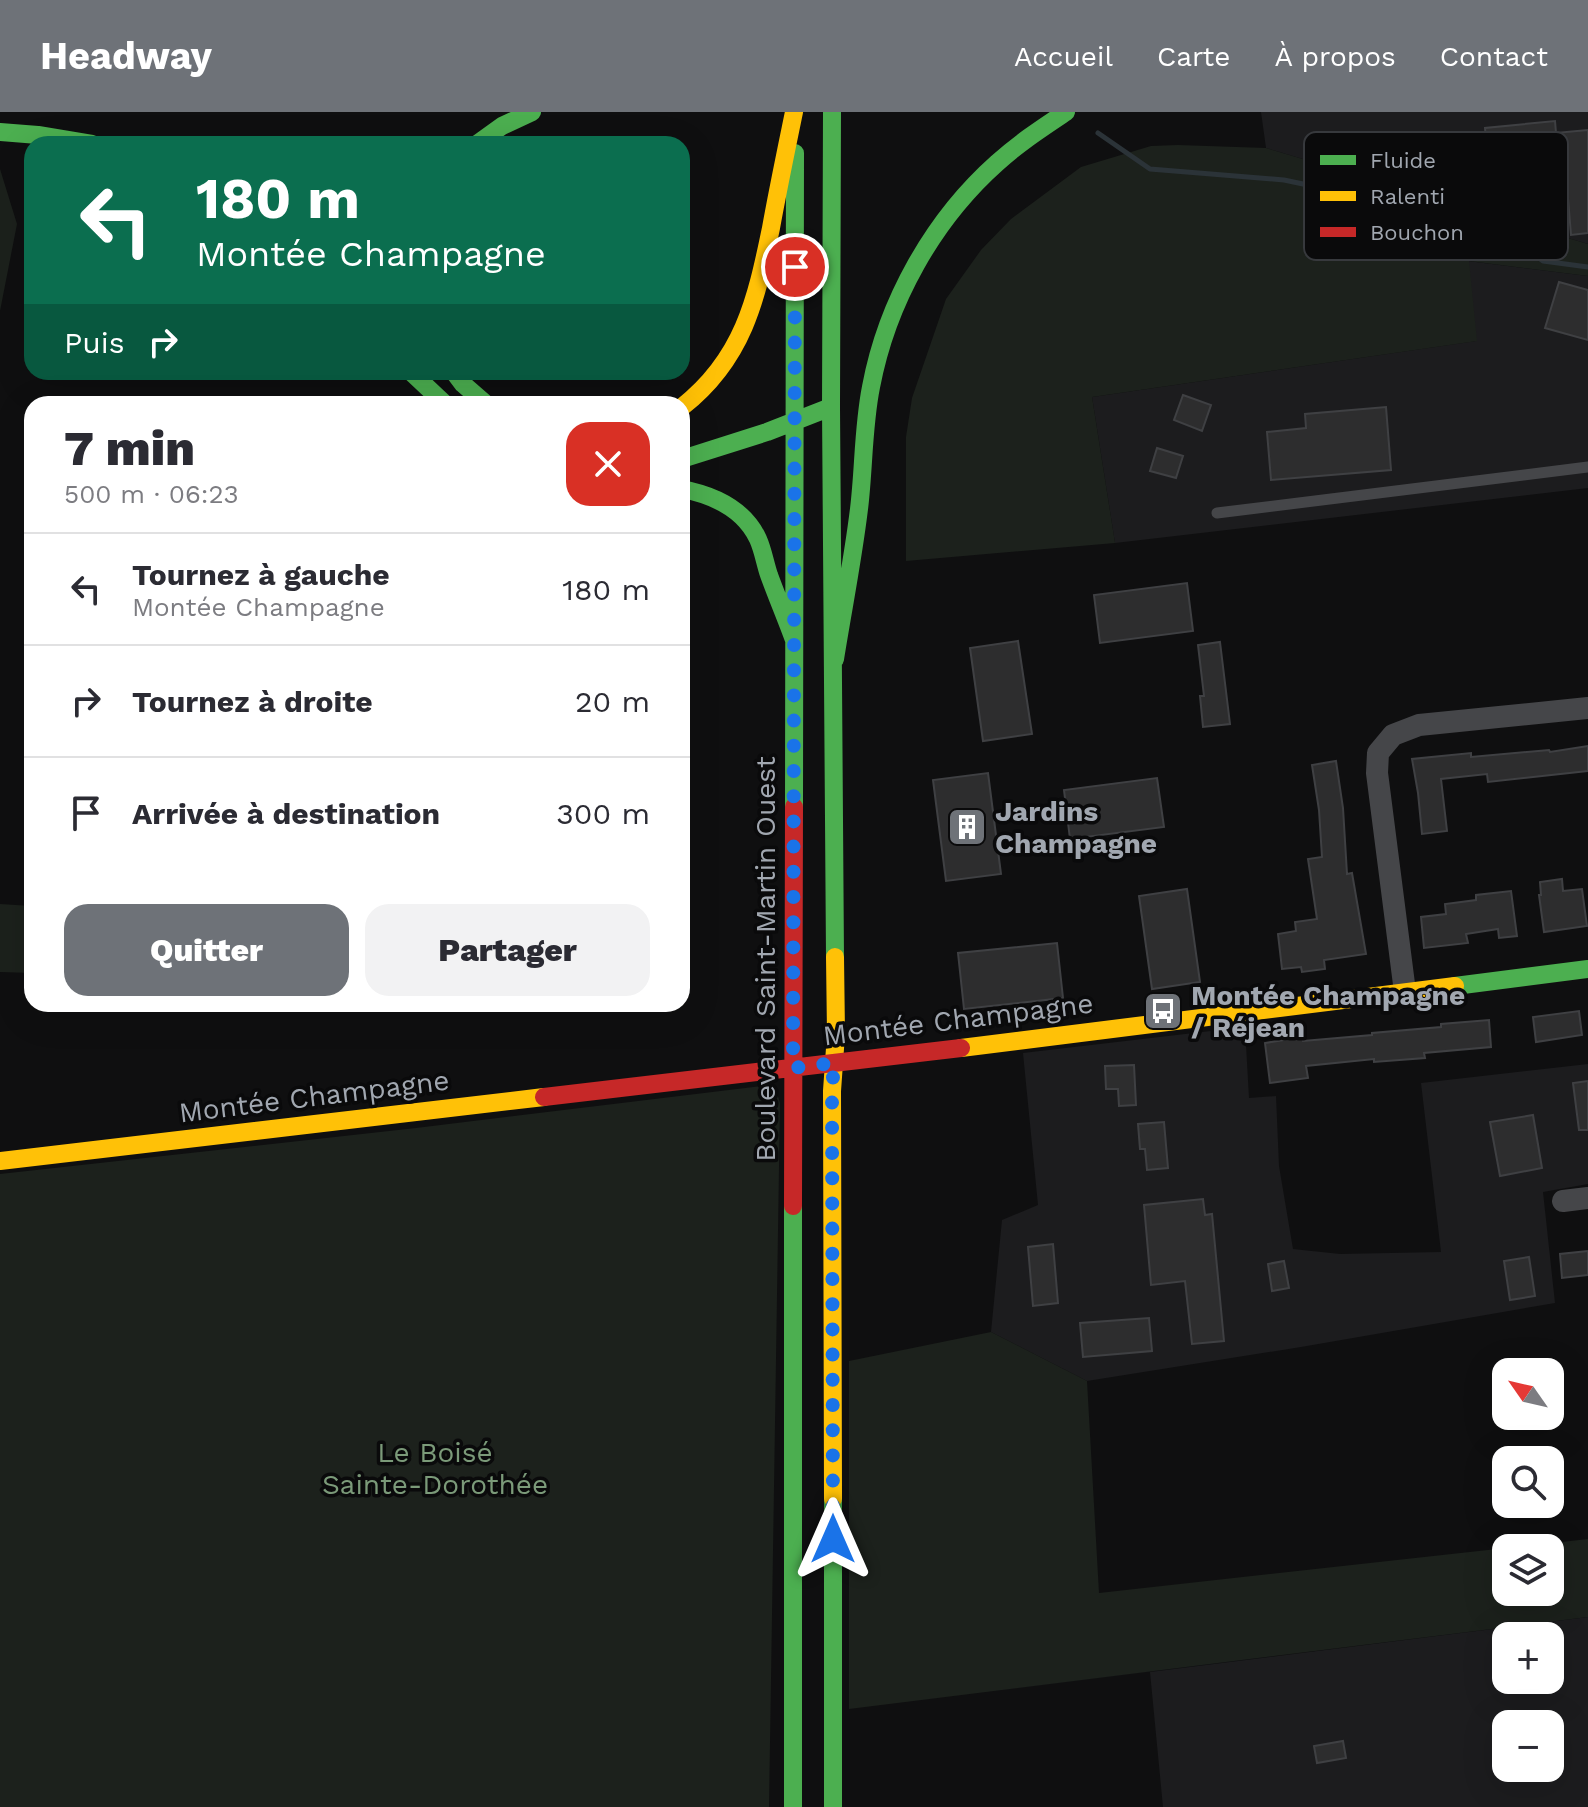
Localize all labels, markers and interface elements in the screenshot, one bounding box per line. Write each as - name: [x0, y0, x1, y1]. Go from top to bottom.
- text: Headway: [40, 34, 212, 78]
- text: Accueil: [1014, 40, 1113, 73]
- text: Carte: [1157, 40, 1231, 73]
- text: À propos: [1275, 40, 1396, 73]
- text: Contact: [1440, 40, 1548, 73]
- legend: [1304, 132, 1568, 260]
- text: Fluide: [1370, 148, 1436, 173]
- text: 180 m: [196, 166, 360, 232]
- icon: left: [64, 168, 168, 272]
- text: Ralenti: [1370, 184, 1445, 209]
- text: Bouchon: [1370, 220, 1464, 245]
- text: Montée Champagne: [196, 233, 546, 275]
- pin: [761, 233, 829, 301]
- icon: arrive: [773, 245, 817, 289]
- icon: right: [141, 320, 185, 364]
- text: Puis: [64, 325, 125, 360]
- text: 7 min: [64, 420, 195, 477]
- button: close: [566, 422, 650, 506]
- text: 500 m · 06:23: [64, 479, 239, 509]
- text: Tournez à gauche: [132, 557, 390, 592]
- icon: left: [64, 567, 108, 611]
- text: 180 m: [562, 572, 650, 607]
- text: Montée Champagne: [132, 592, 385, 622]
- icon: right: [64, 679, 108, 723]
- text: Tournez à droite: [132, 684, 373, 719]
- text: 20 m: [575, 684, 650, 719]
- street label: Boulevard Saint-Martin Ouest: [749, 756, 782, 1162]
- icon: arrive: [64, 791, 108, 835]
- place label: Jardins Champagne: [995, 795, 1157, 860]
- text: Arrivée à destination: [132, 796, 440, 831]
- text: 300 m: [556, 796, 650, 831]
- building icon: Jardins Champagne: [946, 806, 988, 848]
- button: Quitter: [64, 904, 349, 996]
- button: Partager: [365, 904, 650, 996]
- place label: Montée Champagne / Réjean: [1191, 979, 1465, 1044]
- street label: Montée Champagne: [821, 987, 1095, 1052]
- bus stop icon: Montée Champagne / Réjean: [1142, 990, 1184, 1032]
- street label: Montée Champagne: [177, 1064, 451, 1129]
- north arrow: [1492, 1358, 1564, 1430]
- map controls: [1492, 1358, 1564, 1782]
- park label: Le Boisé Sainte-Dorothée: [322, 1436, 548, 1501]
- button: search: [1492, 1446, 1564, 1518]
- position arrow: [791, 1497, 875, 1581]
- button: layers: [1492, 1534, 1564, 1606]
- button: +: [1492, 1622, 1564, 1694]
- button: −: [1492, 1710, 1564, 1782]

